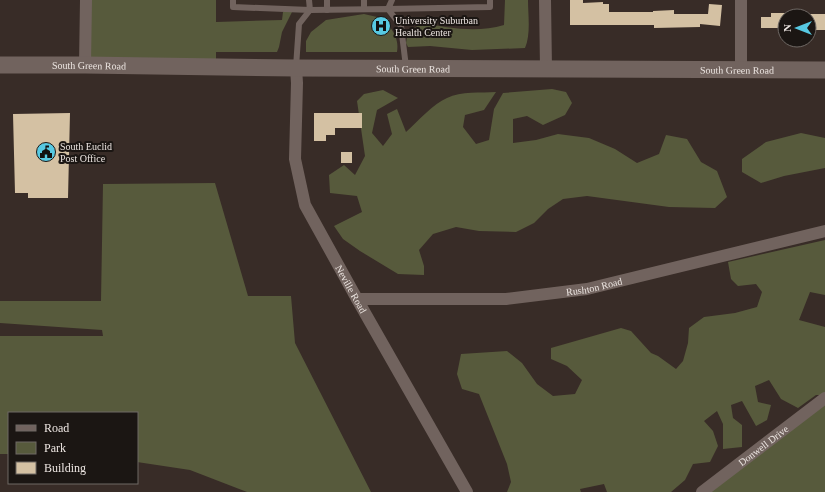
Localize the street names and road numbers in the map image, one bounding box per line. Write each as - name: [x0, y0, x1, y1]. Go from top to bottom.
- street label: South Green Road: [52, 60, 126, 71]
- street label: South Green Road: [376, 63, 450, 74]
- street label: South Green Road: [700, 64, 774, 75]
- street label: Neville Road: [334, 263, 369, 315]
- street label: Rushton Road: [565, 275, 623, 297]
- street label: Donwell Drive: [736, 422, 791, 468]

